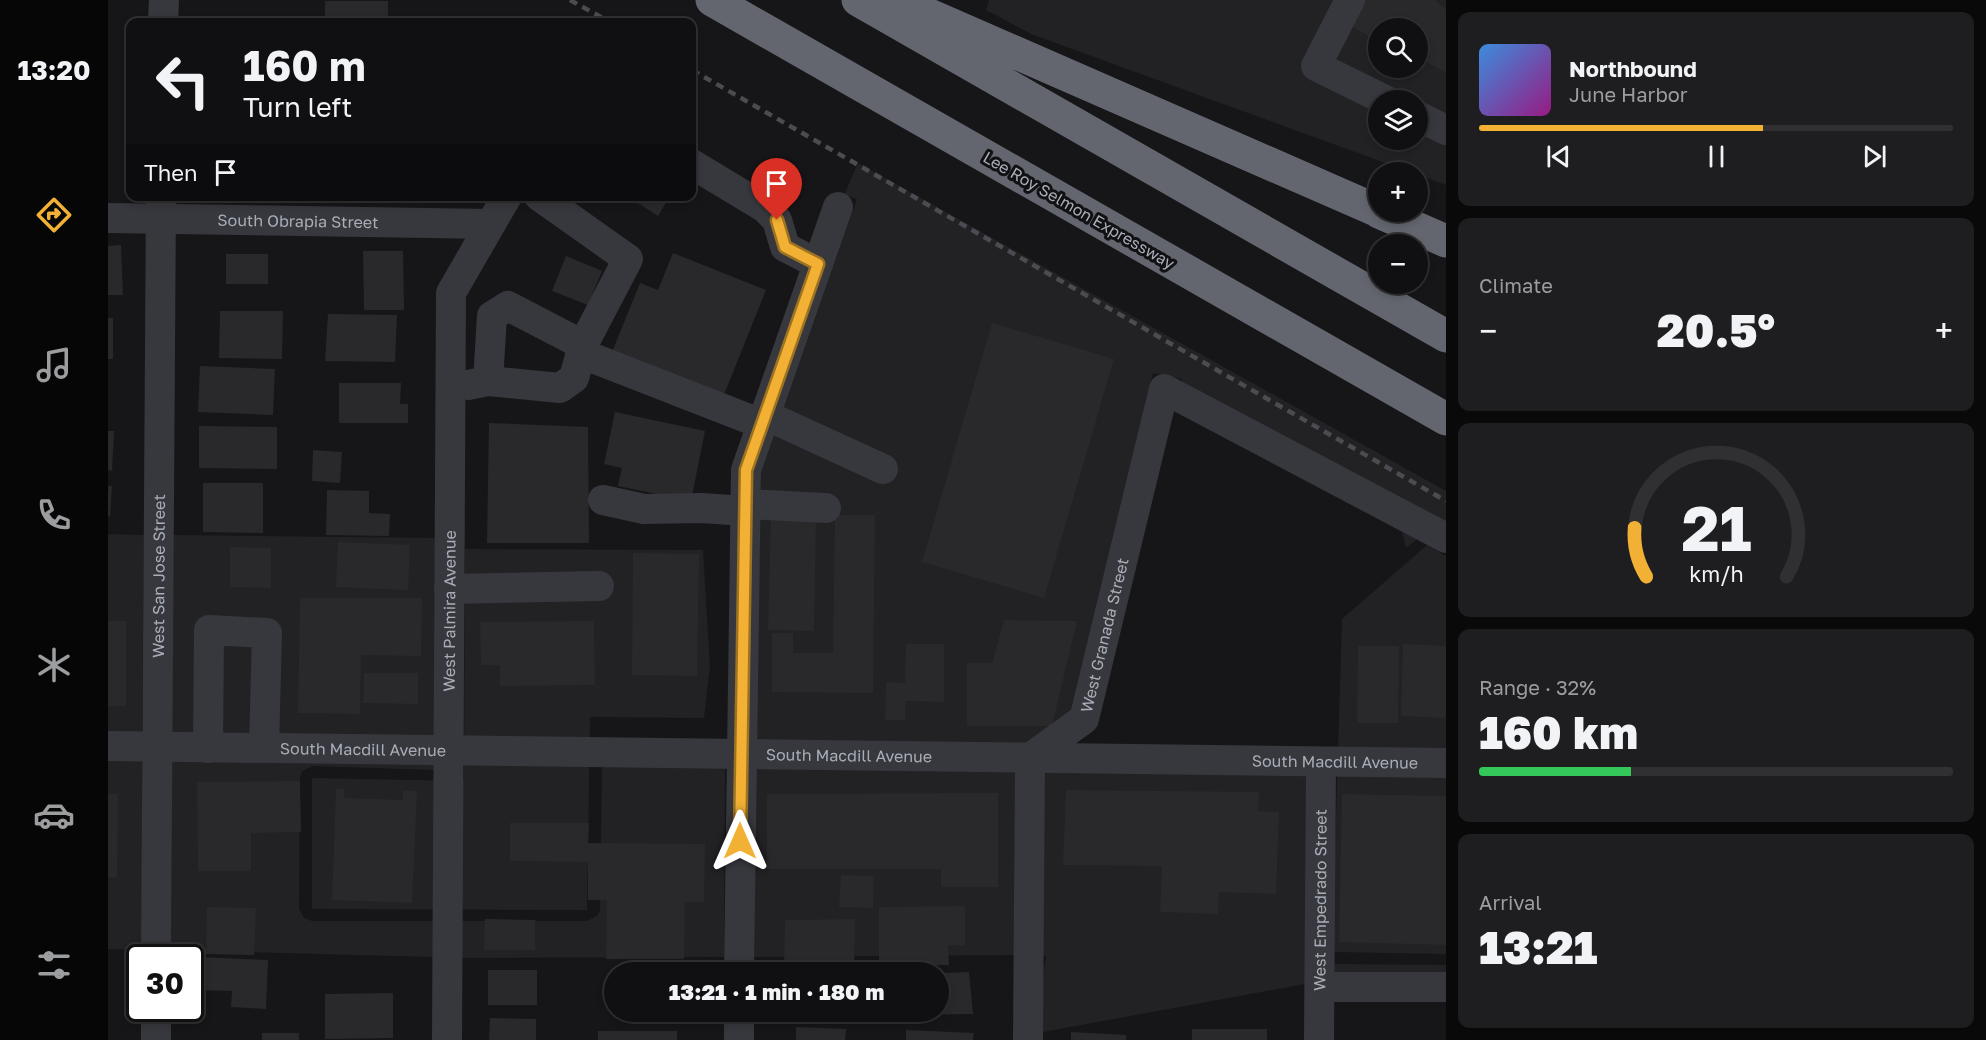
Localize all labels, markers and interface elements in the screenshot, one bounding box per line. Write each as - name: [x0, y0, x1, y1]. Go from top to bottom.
- map controls: [1368, 18, 1428, 294]
- button: search: [1368, 18, 1428, 78]
- text: 160 m: [243, 40, 366, 90]
- icon: left: [144, 42, 222, 120]
- text: 13:20: [17, 54, 91, 86]
- text: Northbound: [1569, 55, 1697, 82]
- text: June Harbor: [1569, 82, 1688, 106]
- button: layers: [1368, 90, 1428, 150]
- text: Turn left: [243, 91, 352, 123]
- icon: previous: [1542, 140, 1575, 173]
- icon: pause: [1700, 140, 1733, 173]
- icon: next: [1858, 140, 1891, 173]
- street label: Lee Roy Selmon Expressway: [980, 147, 1178, 273]
- icon: arrive: [209, 156, 242, 189]
- pin: [751, 158, 802, 220]
- text: Then: [144, 159, 197, 186]
- button: +: [1368, 162, 1428, 222]
- icon: arrive: [760, 167, 793, 200]
- icon: directions: [33, 194, 75, 236]
- street label: South Obrapia Street: [217, 210, 379, 232]
- button: −: [1368, 234, 1428, 294]
- text: Climate: [1479, 273, 1553, 297]
- text: 20.5°: [1657, 303, 1775, 357]
- text: −: [1479, 311, 1497, 350]
- text: +: [1935, 311, 1953, 350]
- icon: music: [33, 344, 75, 386]
- text: 21: [1681, 490, 1751, 565]
- icon: phone: [33, 494, 75, 536]
- street label: West San Jose Street: [148, 494, 169, 658]
- street label: West Palmira Avenue: [439, 530, 460, 692]
- street label: West Granada Street: [1076, 556, 1133, 714]
- text: km/h: [1689, 561, 1743, 587]
- icon: climate: [33, 644, 75, 686]
- text: Range · 32%: [1479, 675, 1596, 699]
- text: 160 km: [1479, 705, 1638, 759]
- street label: South Macdill Avenue: [280, 738, 446, 760]
- street label: South Macdill Avenue: [766, 744, 932, 766]
- street label: South Macdill Avenue: [1252, 751, 1418, 773]
- icon: car: [33, 794, 75, 836]
- position arrow: [708, 809, 772, 873]
- street label: West Empedrado Street: [1309, 809, 1331, 991]
- text: Arrival: [1479, 890, 1542, 914]
- text: 13:21: [1479, 920, 1598, 974]
- icon: filters: [33, 944, 75, 986]
- speed limit sign: 30: [126, 944, 204, 1022]
- text: 13:21 · 1 min · 180 m: [669, 978, 884, 1005]

